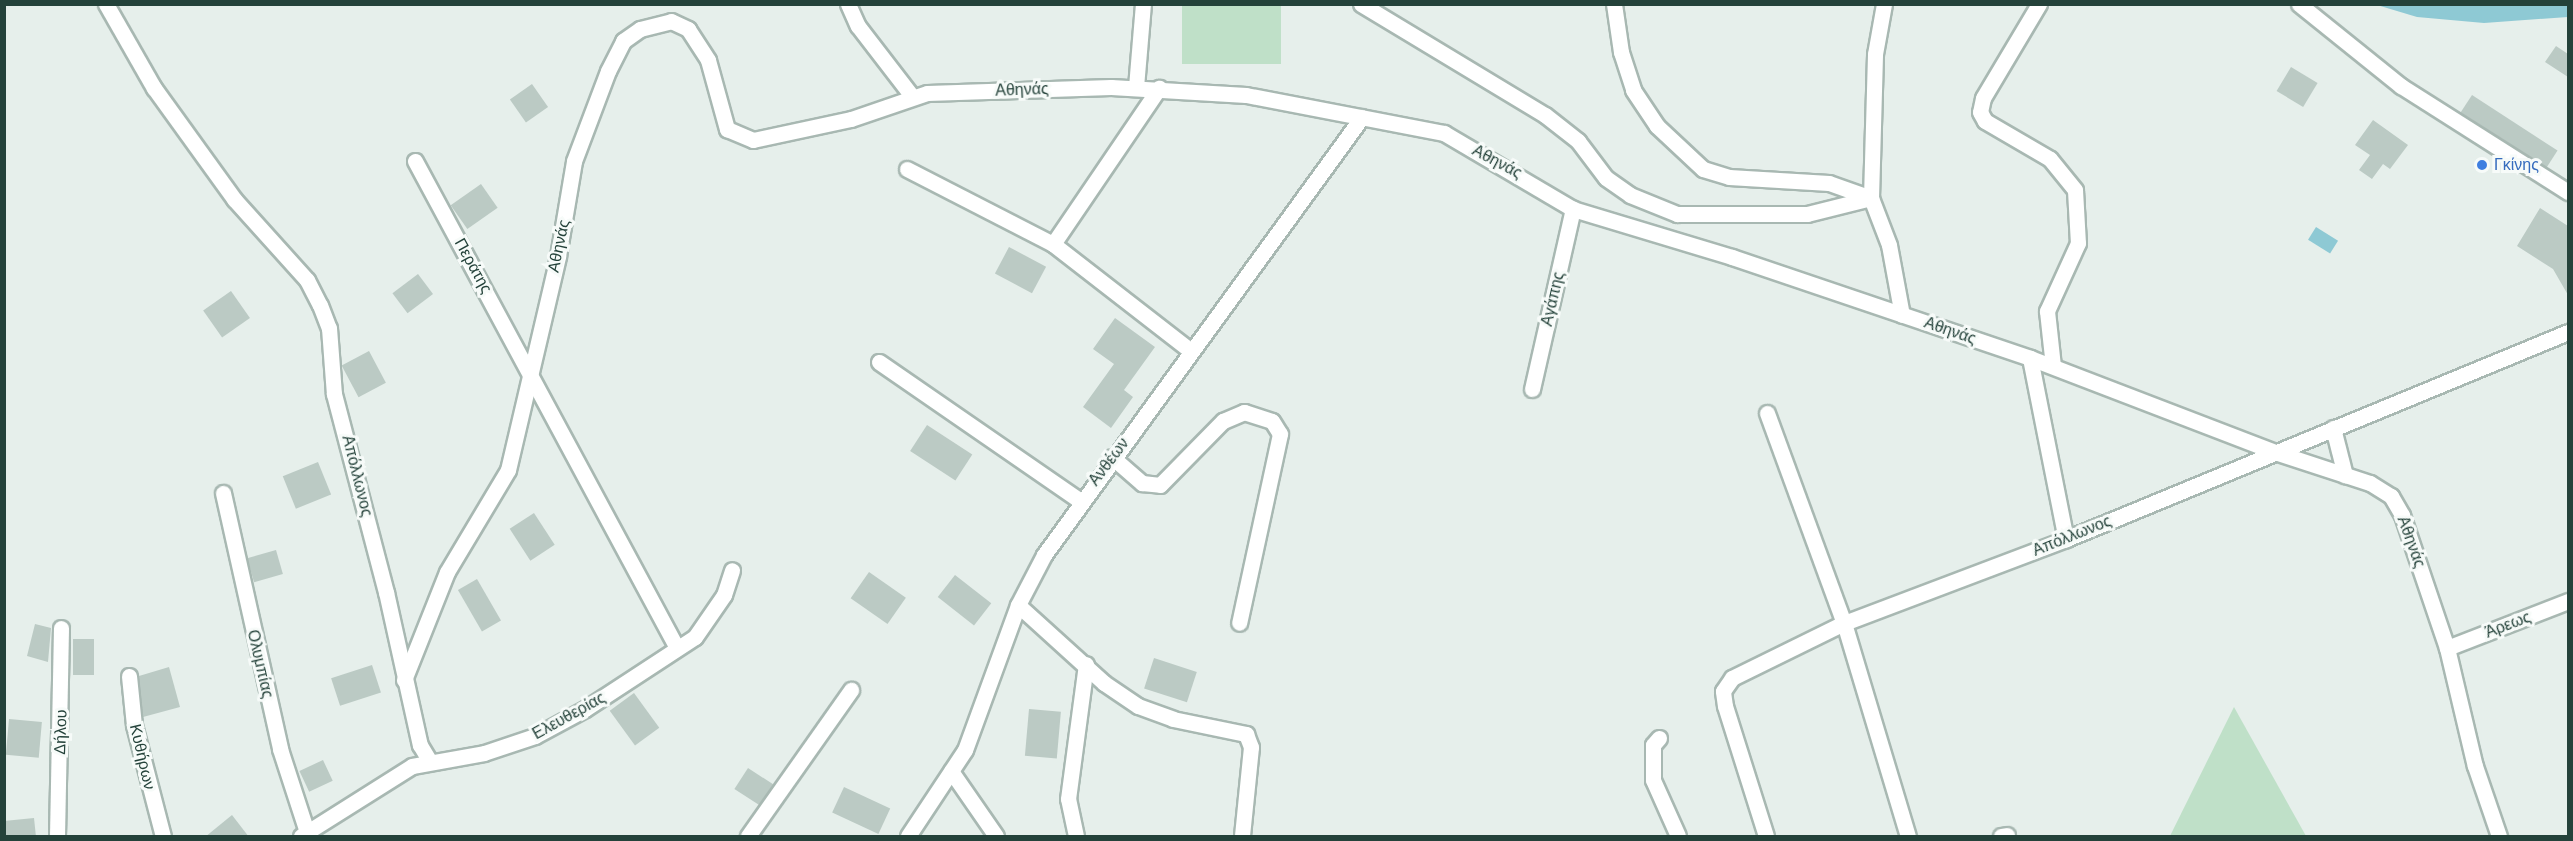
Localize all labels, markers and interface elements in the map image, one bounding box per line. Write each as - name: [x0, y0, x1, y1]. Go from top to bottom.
- street label: Αθηνάς: [995, 79, 1049, 101]
- street label: Αθηνάς: [1469, 141, 1525, 183]
- place label: Γκίνης: [2494, 155, 2539, 175]
- marker: Γκίνης: [2475, 158, 2489, 172]
- street label: Αθηνάς: [544, 218, 574, 274]
- street label: Περάτης: [450, 235, 496, 297]
- street label: Αγάπης: [1537, 270, 1569, 328]
- street label: Αθηνάς: [1922, 313, 1978, 349]
- street label: Απόλλωνος: [338, 433, 376, 519]
- street label: Ανθέων: [1085, 434, 1133, 490]
- street label: Απόλλωνος: [2030, 512, 2114, 560]
- street label: Αθηνάς: [2393, 514, 2429, 570]
- street label: Άρεως: [2483, 608, 2533, 642]
- street label: Ολυμπίας: [243, 628, 277, 700]
- street label: Ελευθερίας: [529, 688, 609, 744]
- street label: Δήλου: [51, 709, 71, 755]
- street label: Κυθήρων: [125, 722, 159, 792]

